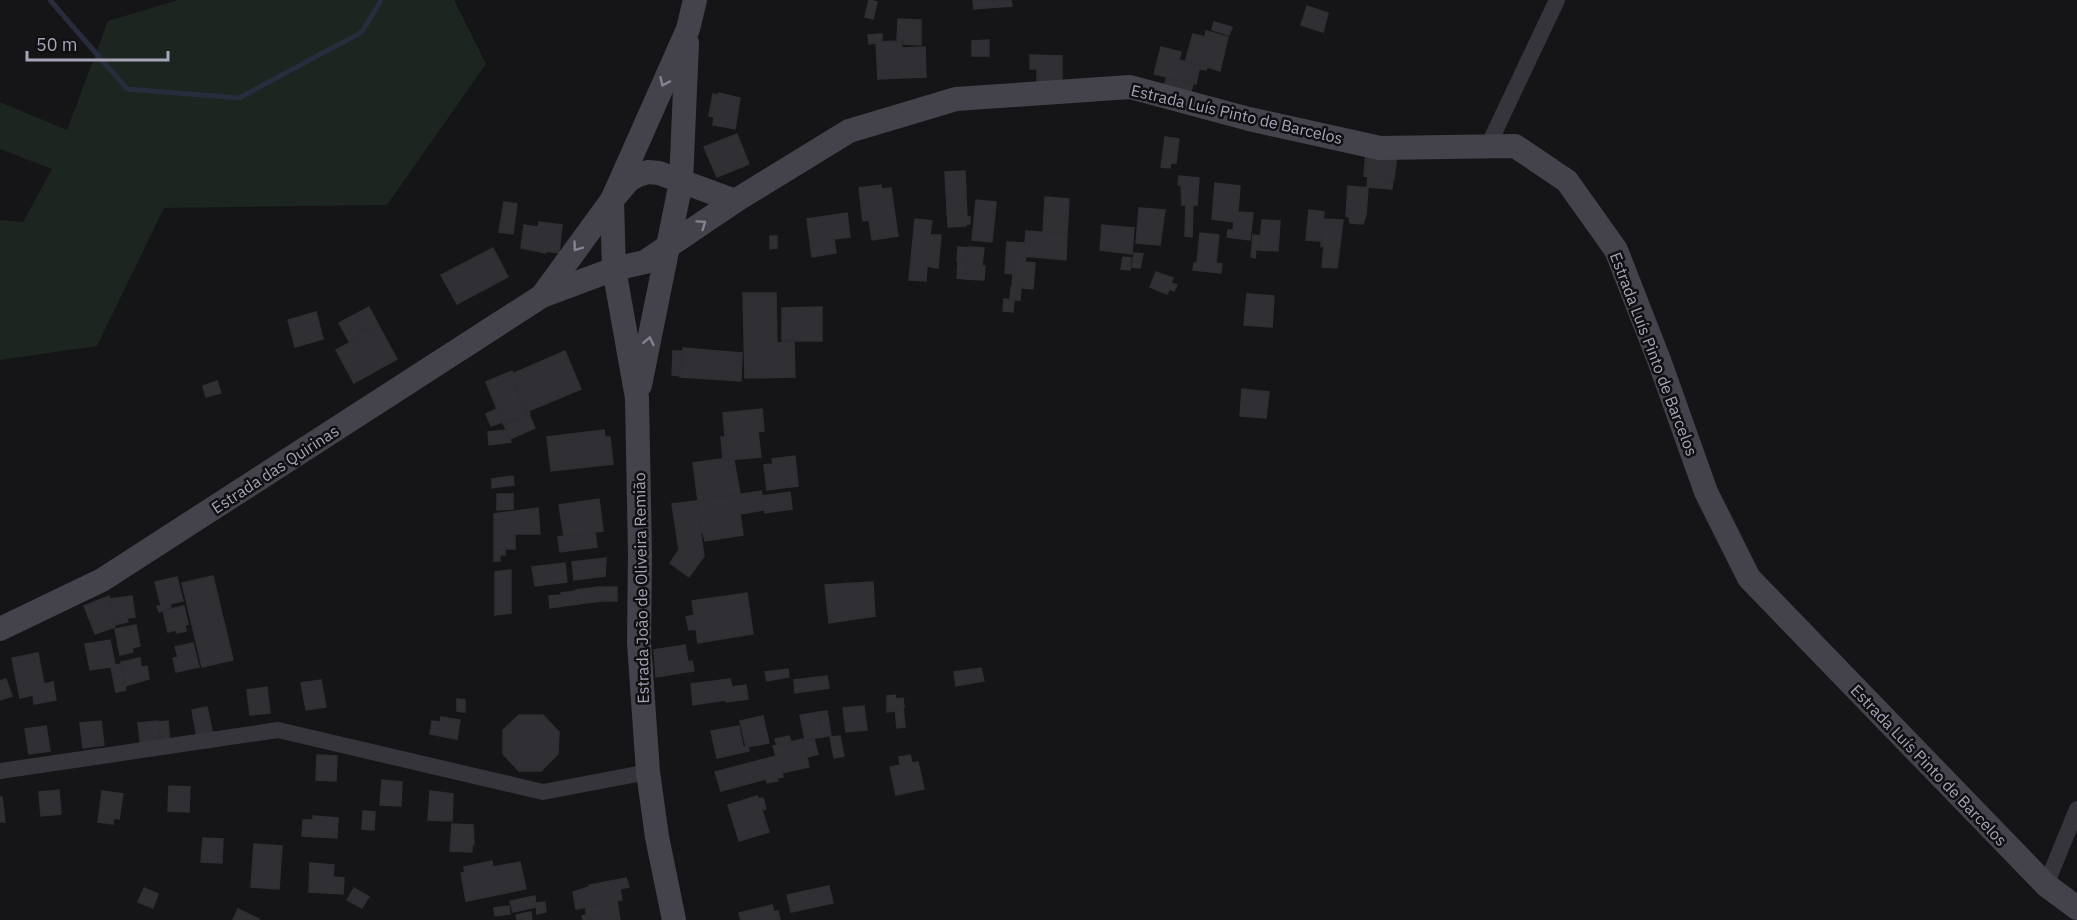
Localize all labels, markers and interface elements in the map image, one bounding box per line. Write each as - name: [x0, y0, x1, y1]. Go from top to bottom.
- scale bar: [27, 24, 168, 62]
- text: 50 m: [36, 33, 78, 56]
- one-way arrow: [659, 76, 671, 87]
- street label: Estrada Luís Pinto de Barcelos: [1129, 80, 1345, 148]
- one-way arrow: [696, 220, 707, 231]
- one-way arrow: [574, 241, 585, 252]
- street label: Estrada Luís Pinto de Barcelos: [1606, 249, 1702, 459]
- one-way arrow: [642, 336, 655, 346]
- street label: Estrada das Quirinas: [208, 420, 342, 518]
- street label: Estrada João de Oliveira Remião: [629, 472, 653, 704]
- street label: Estrada Luís Pinto de Barcelos: [1847, 680, 2011, 850]

